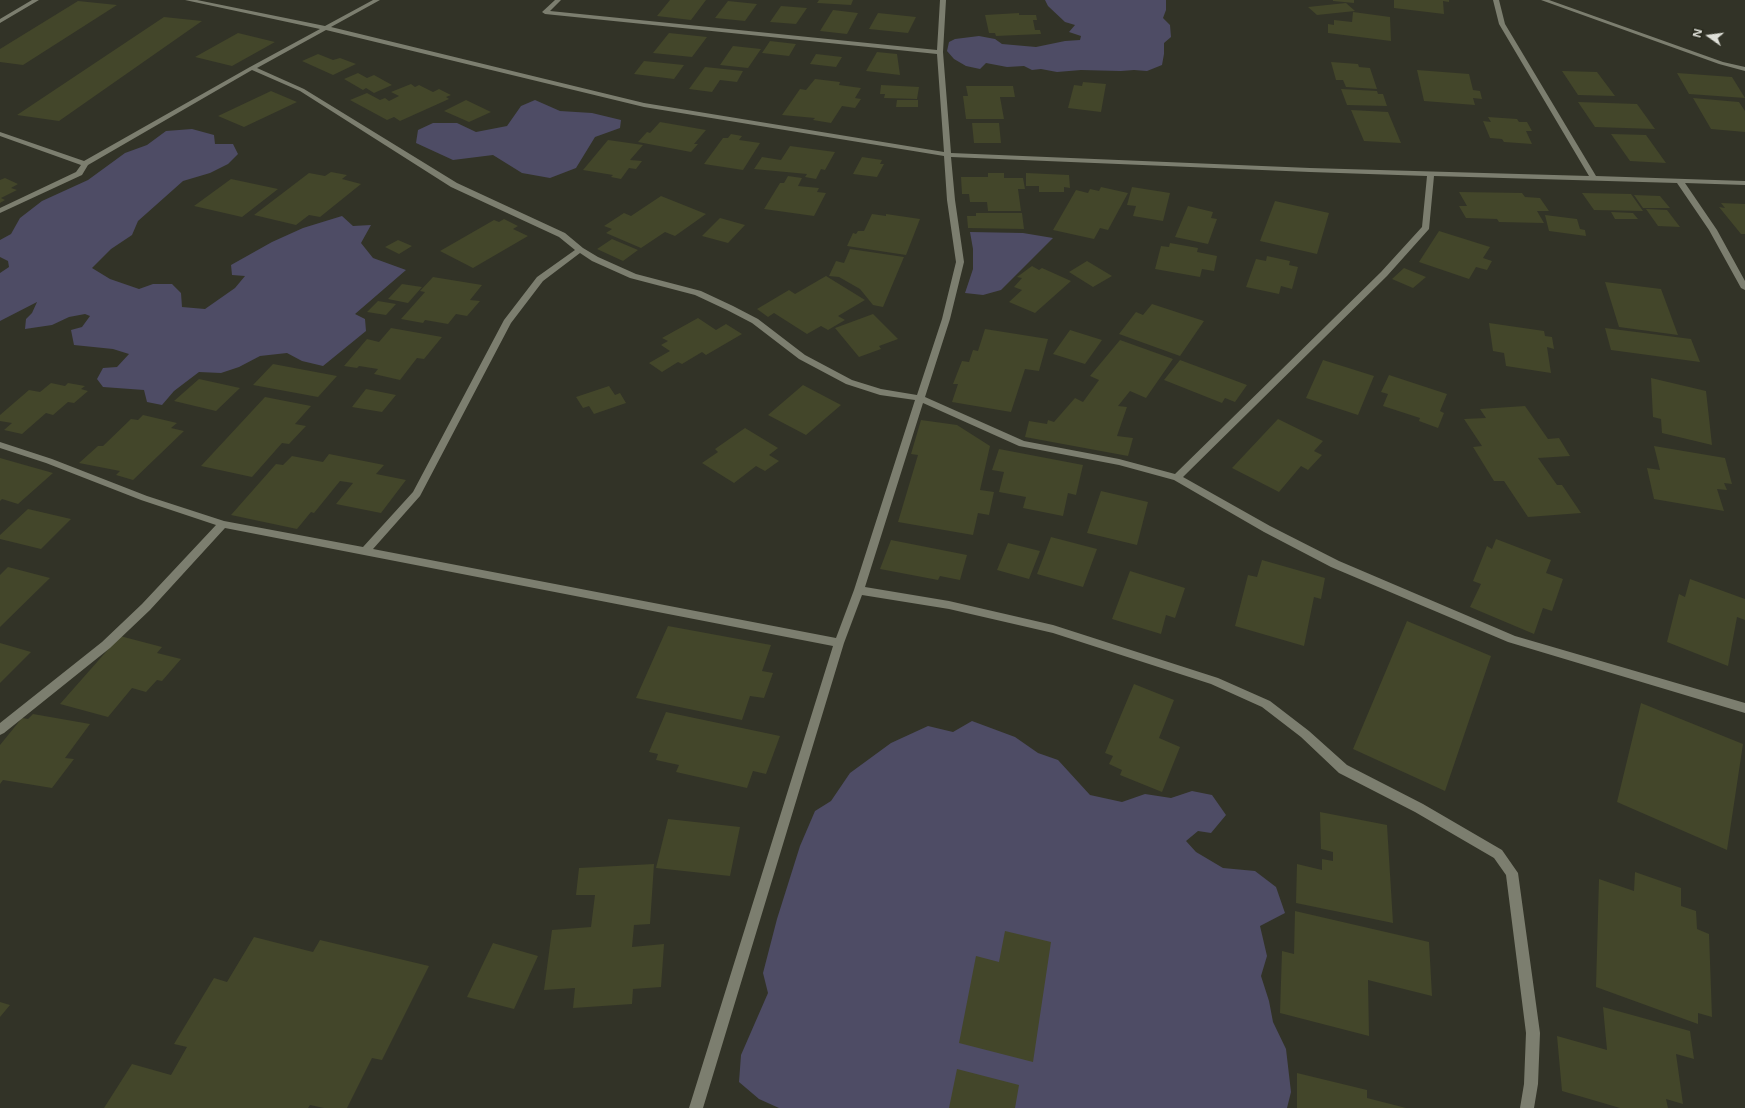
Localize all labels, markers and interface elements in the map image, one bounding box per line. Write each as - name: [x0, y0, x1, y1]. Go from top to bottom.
- north arrow: [1689, 16, 1729, 56]
- text: N: [1689, 27, 1705, 39]

